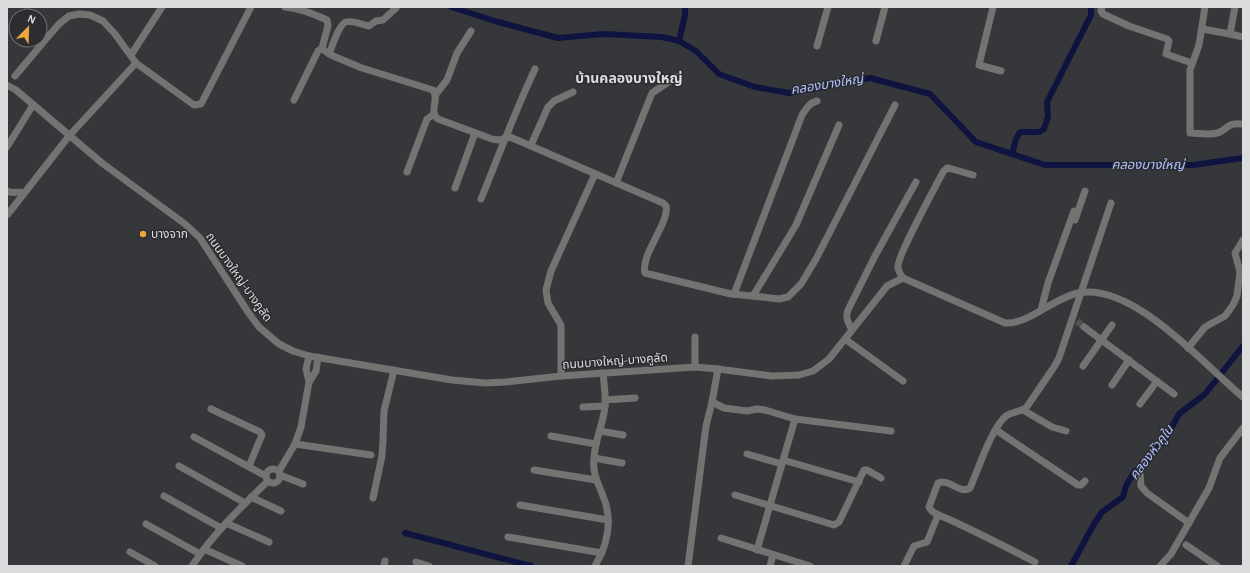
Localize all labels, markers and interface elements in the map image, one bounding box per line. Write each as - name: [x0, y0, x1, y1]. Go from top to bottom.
- north arrow: [8, 8, 48, 48]
- text: N: [26, 13, 37, 26]
- district label: บ้านคลองบางใหญ่: [575, 70, 683, 86]
- water label: คลองบางใหญ่: [790, 72, 866, 97]
- water label: คลองบางใหญ่: [1111, 158, 1187, 172]
- place label: บางจาก: [151, 228, 188, 240]
- marker: บางจาก: [138, 229, 148, 239]
- street label: ถนนบางใหญ่-บางคูลัด: [203, 230, 275, 324]
- street label: ถนนบางใหญ่-บางคูลัด: [562, 350, 668, 372]
- water label: คลองหัวคูใน: [1127, 422, 1178, 483]

